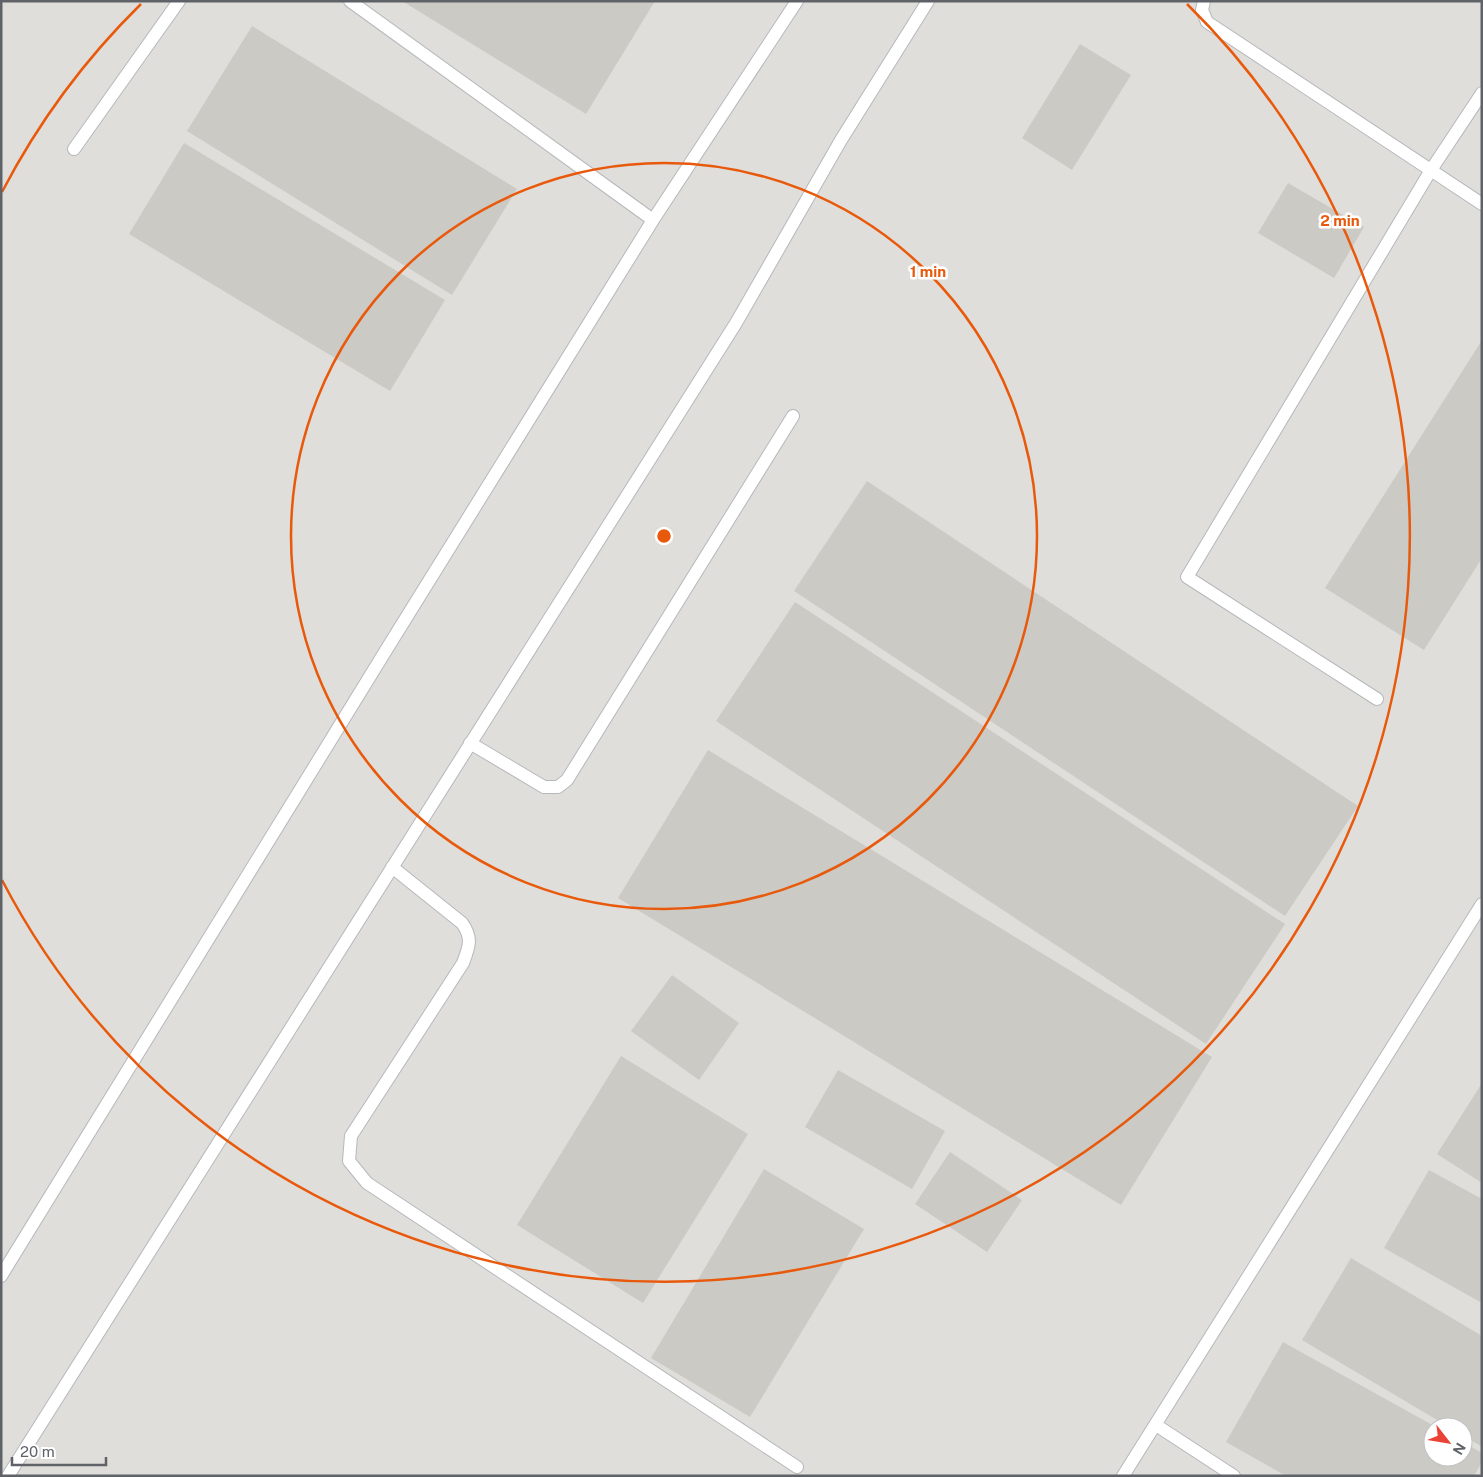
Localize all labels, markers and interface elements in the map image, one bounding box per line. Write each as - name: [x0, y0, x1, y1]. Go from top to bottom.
- text: 2 min: [1320, 212, 1360, 229]
- text: 1 min: [910, 263, 946, 280]
- centre of rings: [655, 527, 673, 545]
- north arrow: [1423, 1417, 1473, 1467]
- scale bar: [12, 1434, 106, 1466]
- text: N: [1449, 1440, 1469, 1458]
- text: 20 m: [20, 1443, 55, 1460]

